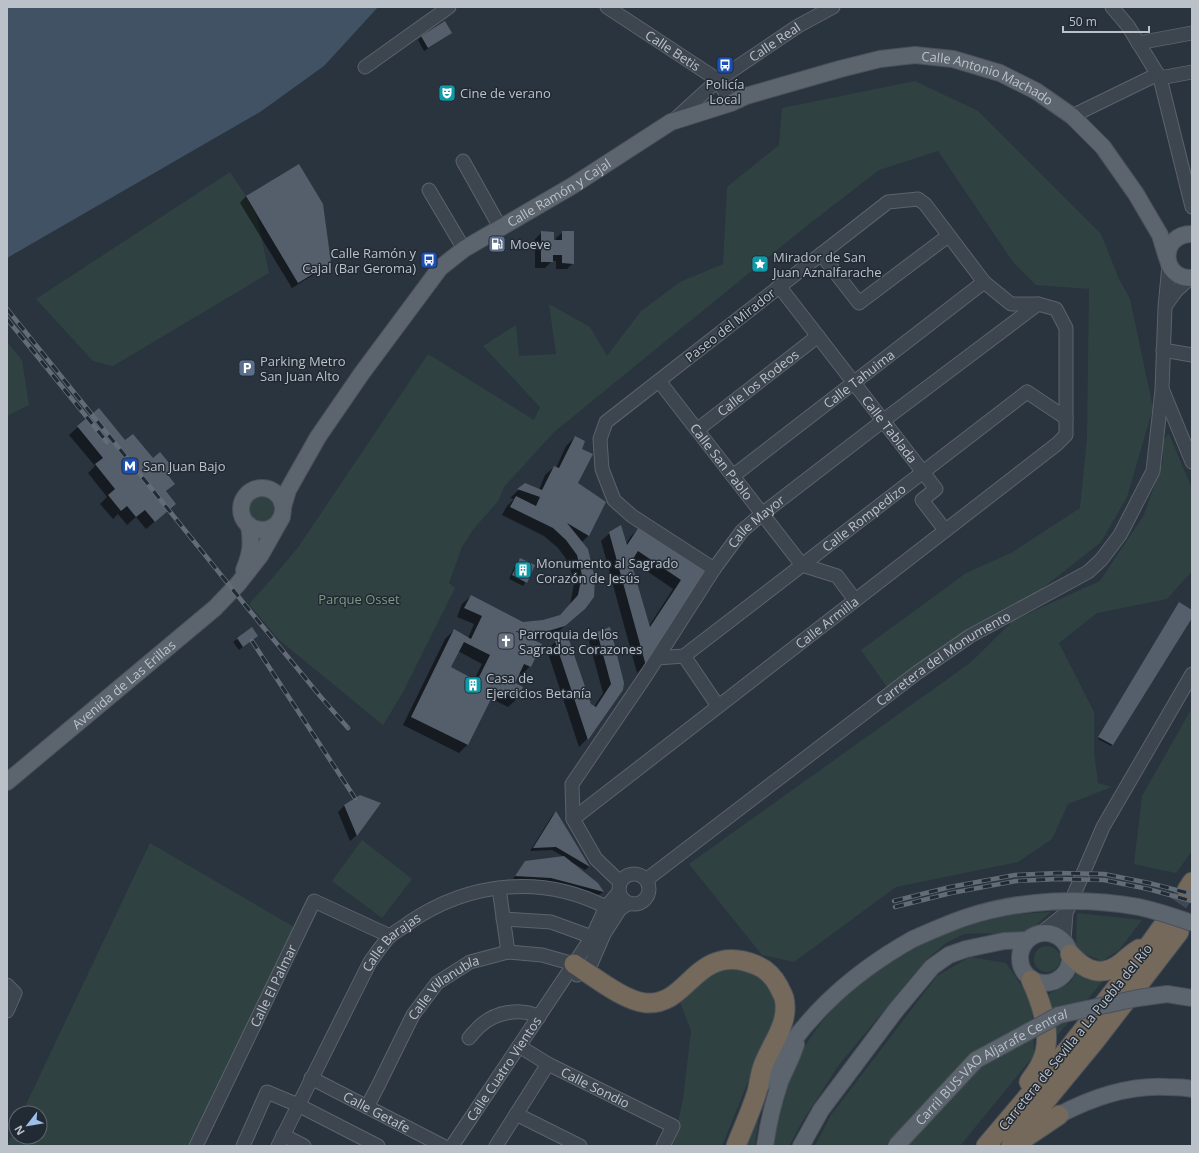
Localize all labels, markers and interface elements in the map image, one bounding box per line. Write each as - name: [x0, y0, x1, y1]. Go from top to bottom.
- scale bar: [1063, 8, 1149, 34]
- text: 50 m: [1069, 13, 1097, 30]
- street label: Calle Real: [745, 18, 804, 66]
- street label: Calle Betis: [642, 26, 704, 75]
- street label: Calle Antonio Machado: [921, 47, 1057, 109]
- bus stop icon: Policía Local: [715, 55, 735, 75]
- place label: Policía Local: [706, 75, 744, 108]
- theatre icon: Cine de verano: [437, 83, 457, 103]
- place label: Cine de verano: [460, 84, 551, 102]
- street label: Calle Ramón y Cajal: [504, 154, 614, 231]
- fuel station icon: Moeve: [487, 234, 507, 254]
- place label: Moeve: [510, 235, 551, 253]
- place label: Calle Ramón y Cajal (Bar Geroma): [302, 244, 416, 277]
- place label: Mirador de San Juan Aznalfarache: [771, 248, 881, 281]
- bus stop icon: Calle Ramón y Cajal (Bar Geroma): [419, 250, 439, 270]
- place icon: Mirador de San Juan Aznalfarache: [750, 254, 770, 274]
- street label: Paseo del Mirador: [681, 284, 780, 366]
- street label: Calle los Rodeos: [713, 345, 802, 420]
- street label: Calle Tahuima: [819, 345, 898, 412]
- place label: Parking Metro San Juan Alto: [260, 352, 346, 385]
- parking icon: Parking Metro San Juan Alto: [237, 358, 257, 378]
- street label: Calle Tablada: [858, 392, 922, 467]
- street label: Calle San Pablo: [686, 419, 757, 504]
- metro station icon: San Juan Bajo: [120, 456, 140, 476]
- place label: San Juan Bajo: [143, 457, 226, 475]
- street label: Calle Rompedizo: [818, 480, 910, 556]
- street label: Calle Mayor: [724, 491, 789, 552]
- place label: Monumento al Sagrado Corazón de Jesús: [536, 554, 678, 587]
- building icon: Monumento al Sagrado Corazón de Jesús: [513, 560, 533, 580]
- park label: Parque Osset: [318, 590, 400, 608]
- street label: Calle Armilla: [791, 592, 862, 653]
- street label: Carretera del Monumento: [872, 607, 1014, 710]
- place label: Parroquia de los Sagrados Corazones: [519, 625, 642, 658]
- church icon: Parroquia de los Sagrados Corazones: [496, 631, 516, 651]
- street label: Avenida de Las Erillas: [68, 636, 179, 733]
- place label: Casa de Ejercicios Betanía: [486, 669, 592, 702]
- building icon: Casa de Ejercicios Betanía: [463, 675, 483, 695]
- street label: Calle Barajas: [358, 908, 424, 975]
- street label: Carretera de Sevilla a La Puebla del Río: [994, 940, 1156, 1134]
- street label: Calle El Palmar: [246, 941, 301, 1030]
- street label: Calle Villanubla: [403, 951, 481, 1024]
- street label: Carril BUS-VAO Aljarafe Central: [911, 1004, 1069, 1129]
- street label: Calle Cuatro Vientos: [462, 1013, 545, 1125]
- street label: Calle Sondio: [558, 1063, 633, 1112]
- street label: Calle Getafe: [340, 1087, 413, 1137]
- north arrow: [8, 1105, 48, 1145]
- text: N: [10, 1123, 28, 1138]

